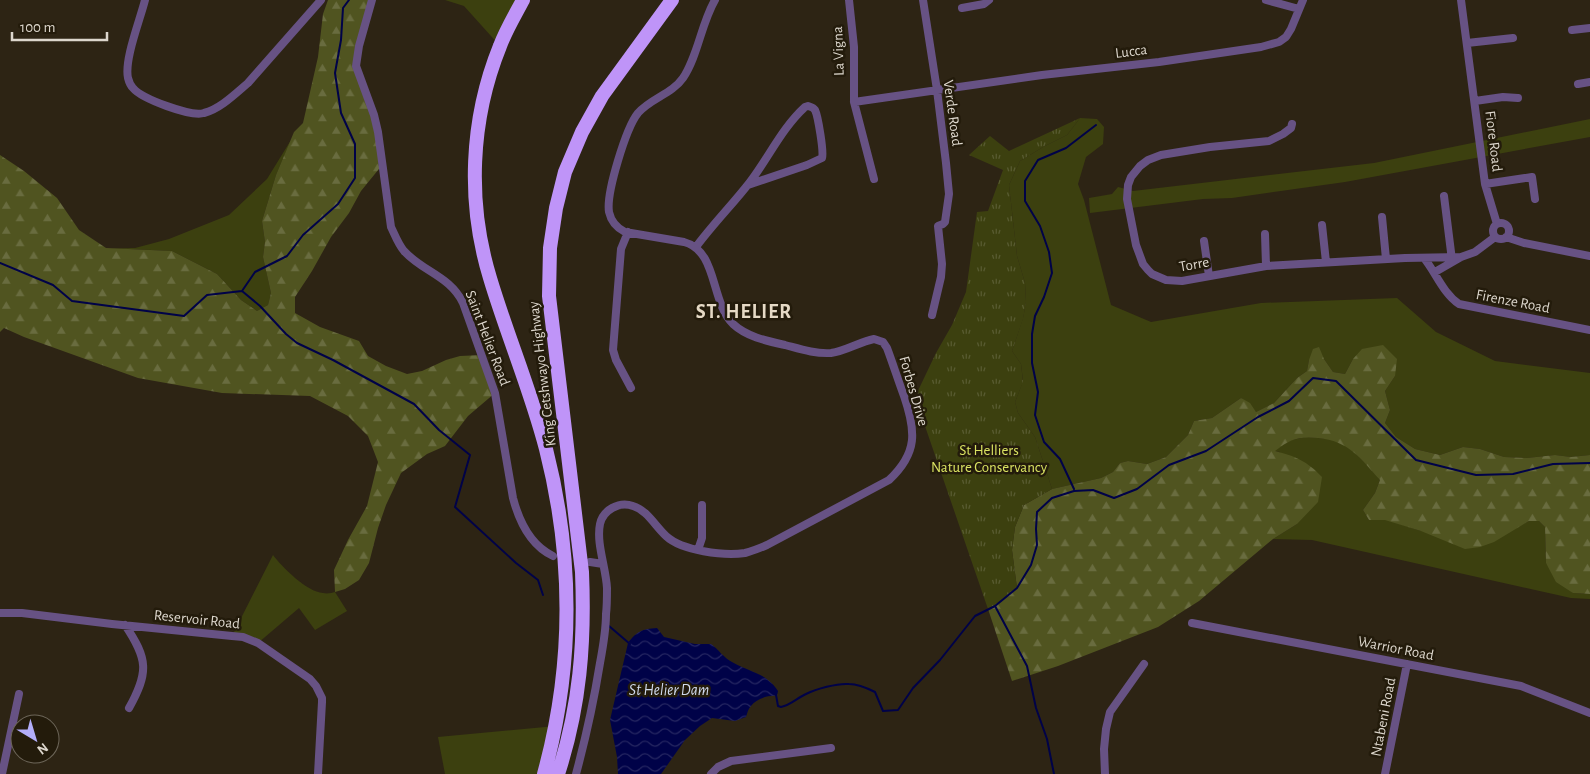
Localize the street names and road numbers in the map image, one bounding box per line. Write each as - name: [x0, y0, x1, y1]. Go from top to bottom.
- street label: La Vigna: [830, 26, 847, 76]
- street label: Lucca: [1114, 42, 1148, 61]
- street label: Verde Road: [940, 79, 965, 147]
- street label: Fiore Road: [1482, 110, 1505, 173]
- street label: Torre: [1178, 254, 1210, 274]
- street label: Firenze Road: [1475, 287, 1551, 316]
- street label: Saint Helier Road: [463, 289, 513, 388]
- street label: King Cetshwayo Highway: [526, 300, 559, 447]
- street label: Forbes Drive: [896, 355, 931, 428]
- street label: Reservoir Road: [153, 608, 241, 631]
- street label: Warrior Road: [1357, 634, 1435, 663]
- street label: Ntabeni Road: [1368, 676, 1399, 758]

